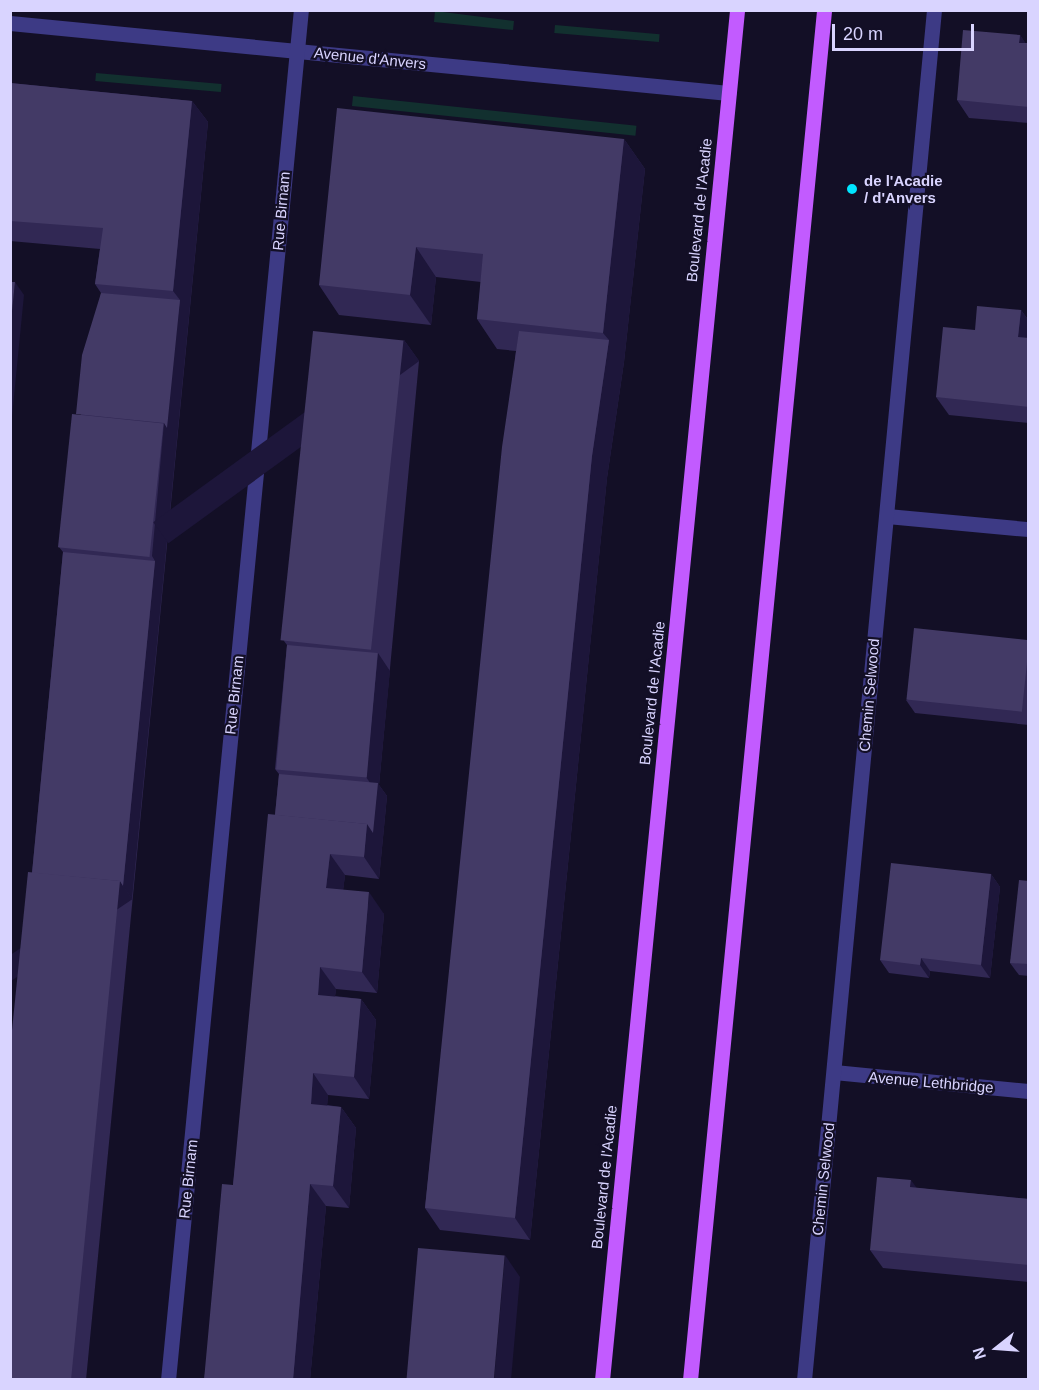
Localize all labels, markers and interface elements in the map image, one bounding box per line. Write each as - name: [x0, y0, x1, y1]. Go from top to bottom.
- scale bar: [835, 12, 978, 50]
- text: 20 m: [843, 24, 883, 44]
- street label: Avenue d'Anvers: [313, 43, 427, 73]
- street label: Boulevard de l'Acadie: [682, 137, 716, 283]
- street label: Rue Birnam: [269, 171, 293, 251]
- place label: de l'Acadie / d'Anvers: [864, 171, 943, 206]
- marker: de l'Acadie / d'Anvers: [845, 182, 859, 196]
- street label: Boulevard de l'Acadie: [635, 620, 669, 766]
- street label: Chemin Selwood: [855, 638, 883, 752]
- street label: Rue Birnam: [221, 655, 247, 735]
- street label: Avenue Lethbridge: [868, 1068, 994, 1096]
- street label: Boulevard de l'Acadie: [587, 1104, 621, 1250]
- street label: Chemin Selwood: [808, 1122, 838, 1236]
- street label: Rue Birnam: [175, 1139, 201, 1219]
- north arrow: [967, 1318, 1027, 1378]
- text: N: [969, 1345, 989, 1361]

